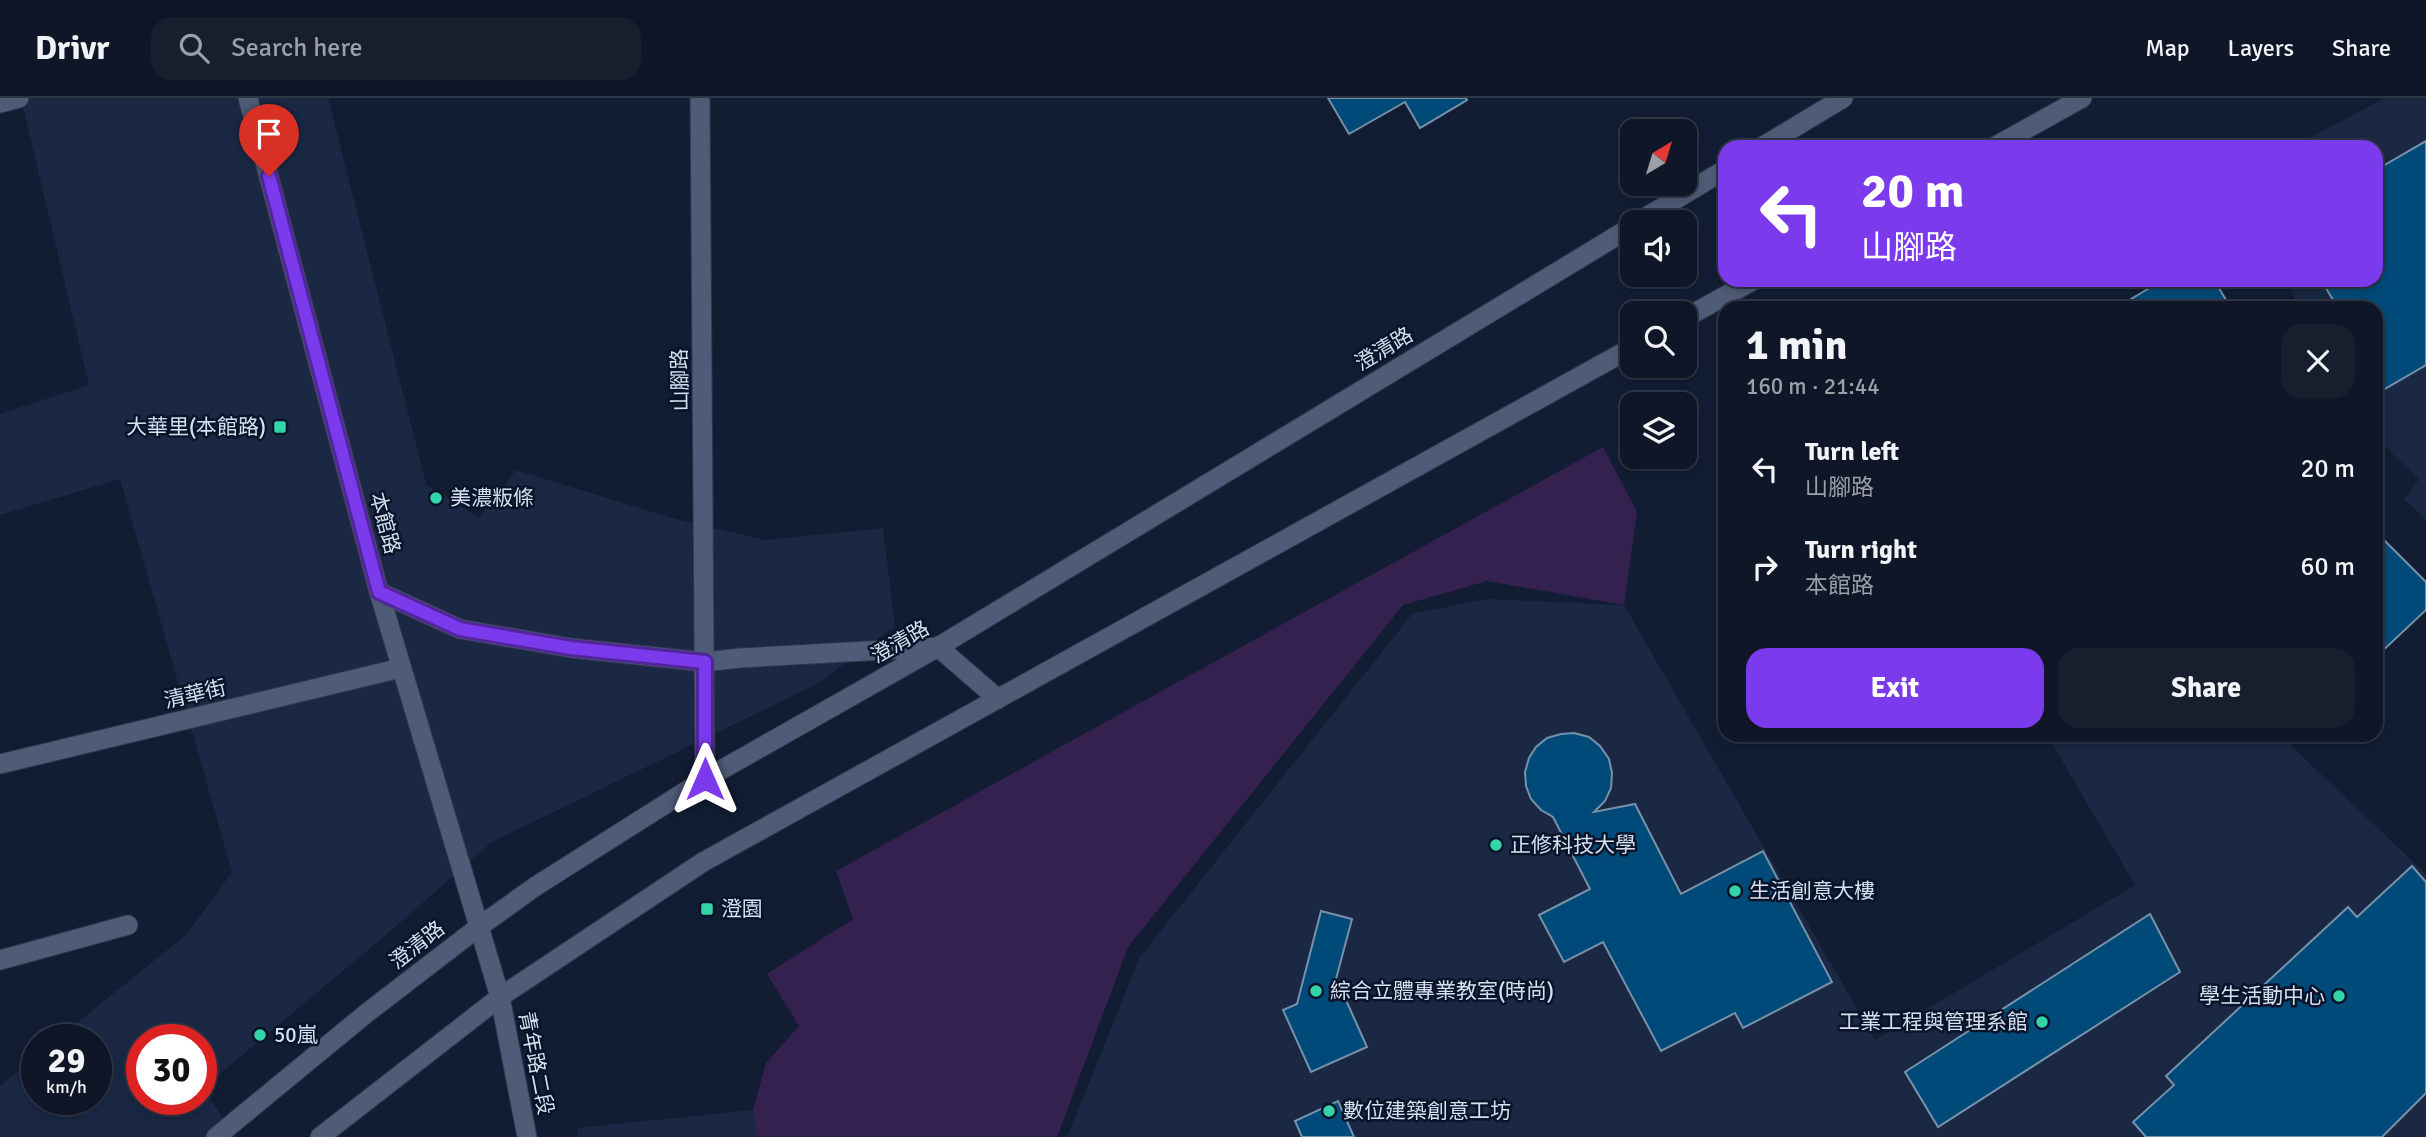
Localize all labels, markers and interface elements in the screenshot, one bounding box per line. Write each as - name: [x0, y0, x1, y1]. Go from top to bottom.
- search box: [151, 17, 641, 80]
- text: Drivr: [35, 28, 109, 69]
- icon: search: [175, 29, 213, 67]
- text: Search here: [231, 32, 362, 64]
- text: Map: [2145, 33, 2190, 63]
- text: Layers: [2228, 33, 2294, 63]
- text: Share: [2332, 33, 2391, 63]
- pin: [239, 104, 299, 176]
- icon: arrive: [250, 115, 288, 153]
- north arrow: [1620, 119, 1698, 196]
- map controls: [1620, 119, 1697, 469]
- text: 20 m: [1861, 161, 1964, 221]
- icon: left: [1746, 168, 1837, 259]
- button: sound: [1620, 210, 1697, 287]
- text: 山腳路: [1861, 228, 1957, 267]
- button: search: [1620, 301, 1697, 378]
- text: 1 min: [1746, 320, 1847, 371]
- street label: 澄清路: [1350, 322, 1418, 376]
- button: close: [2281, 324, 2355, 398]
- street label: 山腳路: [666, 348, 694, 412]
- text: 160 m · 21:44: [1746, 372, 1880, 401]
- button: layers: [1620, 392, 1697, 469]
- place label: 大華里(本館路): [126, 414, 266, 440]
- marker: 大華里(本館路): [272, 419, 288, 435]
- text: Turn left: [1805, 436, 1899, 468]
- icon: left: [1746, 450, 1784, 488]
- text: 20 m: [2300, 453, 2355, 485]
- text: 山腳路: [1805, 473, 1874, 502]
- place label: 美濃粄條: [450, 485, 534, 511]
- street label: 本館路: [364, 489, 406, 557]
- marker: 美濃粄條: [428, 490, 444, 506]
- text: Turn right: [1805, 534, 1917, 566]
- icon: right: [1746, 548, 1784, 586]
- text: 60 m: [2300, 551, 2355, 583]
- text: 本館路: [1805, 571, 1874, 600]
- street label: 澄清路: [866, 615, 934, 669]
- button: Exit: [1746, 648, 2044, 728]
- button: Share: [2058, 648, 2355, 728]
- street label: 清華街: [161, 674, 229, 714]
- position arrow: [668, 742, 742, 816]
- place label: 正修科技大學: [1510, 832, 1636, 858]
- marker: 正修科技大學: [1488, 837, 1504, 853]
- place label: 生活創意大樓: [1749, 878, 1875, 904]
- marker: 生活創意大樓: [1727, 883, 1743, 899]
- place label: 澄園: [721, 896, 763, 922]
- marker: 澄園: [699, 901, 715, 917]
- street label: 澄清路: [384, 915, 450, 975]
- place label: 綜合立體專業教室(時尚): [1330, 978, 1554, 1004]
- marker: 綜合立體專業教室(時尚): [1308, 983, 1324, 999]
- place label: 學生活動中心: [2199, 983, 2325, 1009]
- marker: 學生活動中心: [2331, 988, 2347, 1004]
- street label: 青年路二段: [513, 1009, 559, 1117]
- place label: 工業工程與管理系館: [1839, 1009, 2028, 1035]
- marker: 工業工程與管理系館: [2034, 1014, 2050, 1030]
- place label: 50嵐: [274, 1022, 318, 1048]
- speed limit sign: 30: [126, 1024, 217, 1115]
- marker: 50嵐: [252, 1027, 268, 1043]
- text: 29: [48, 1039, 85, 1082]
- text: km/h: [46, 1076, 87, 1098]
- place label: 數位建築創意工坊: [1343, 1098, 1511, 1124]
- marker: 數位建築創意工坊: [1321, 1103, 1337, 1119]

